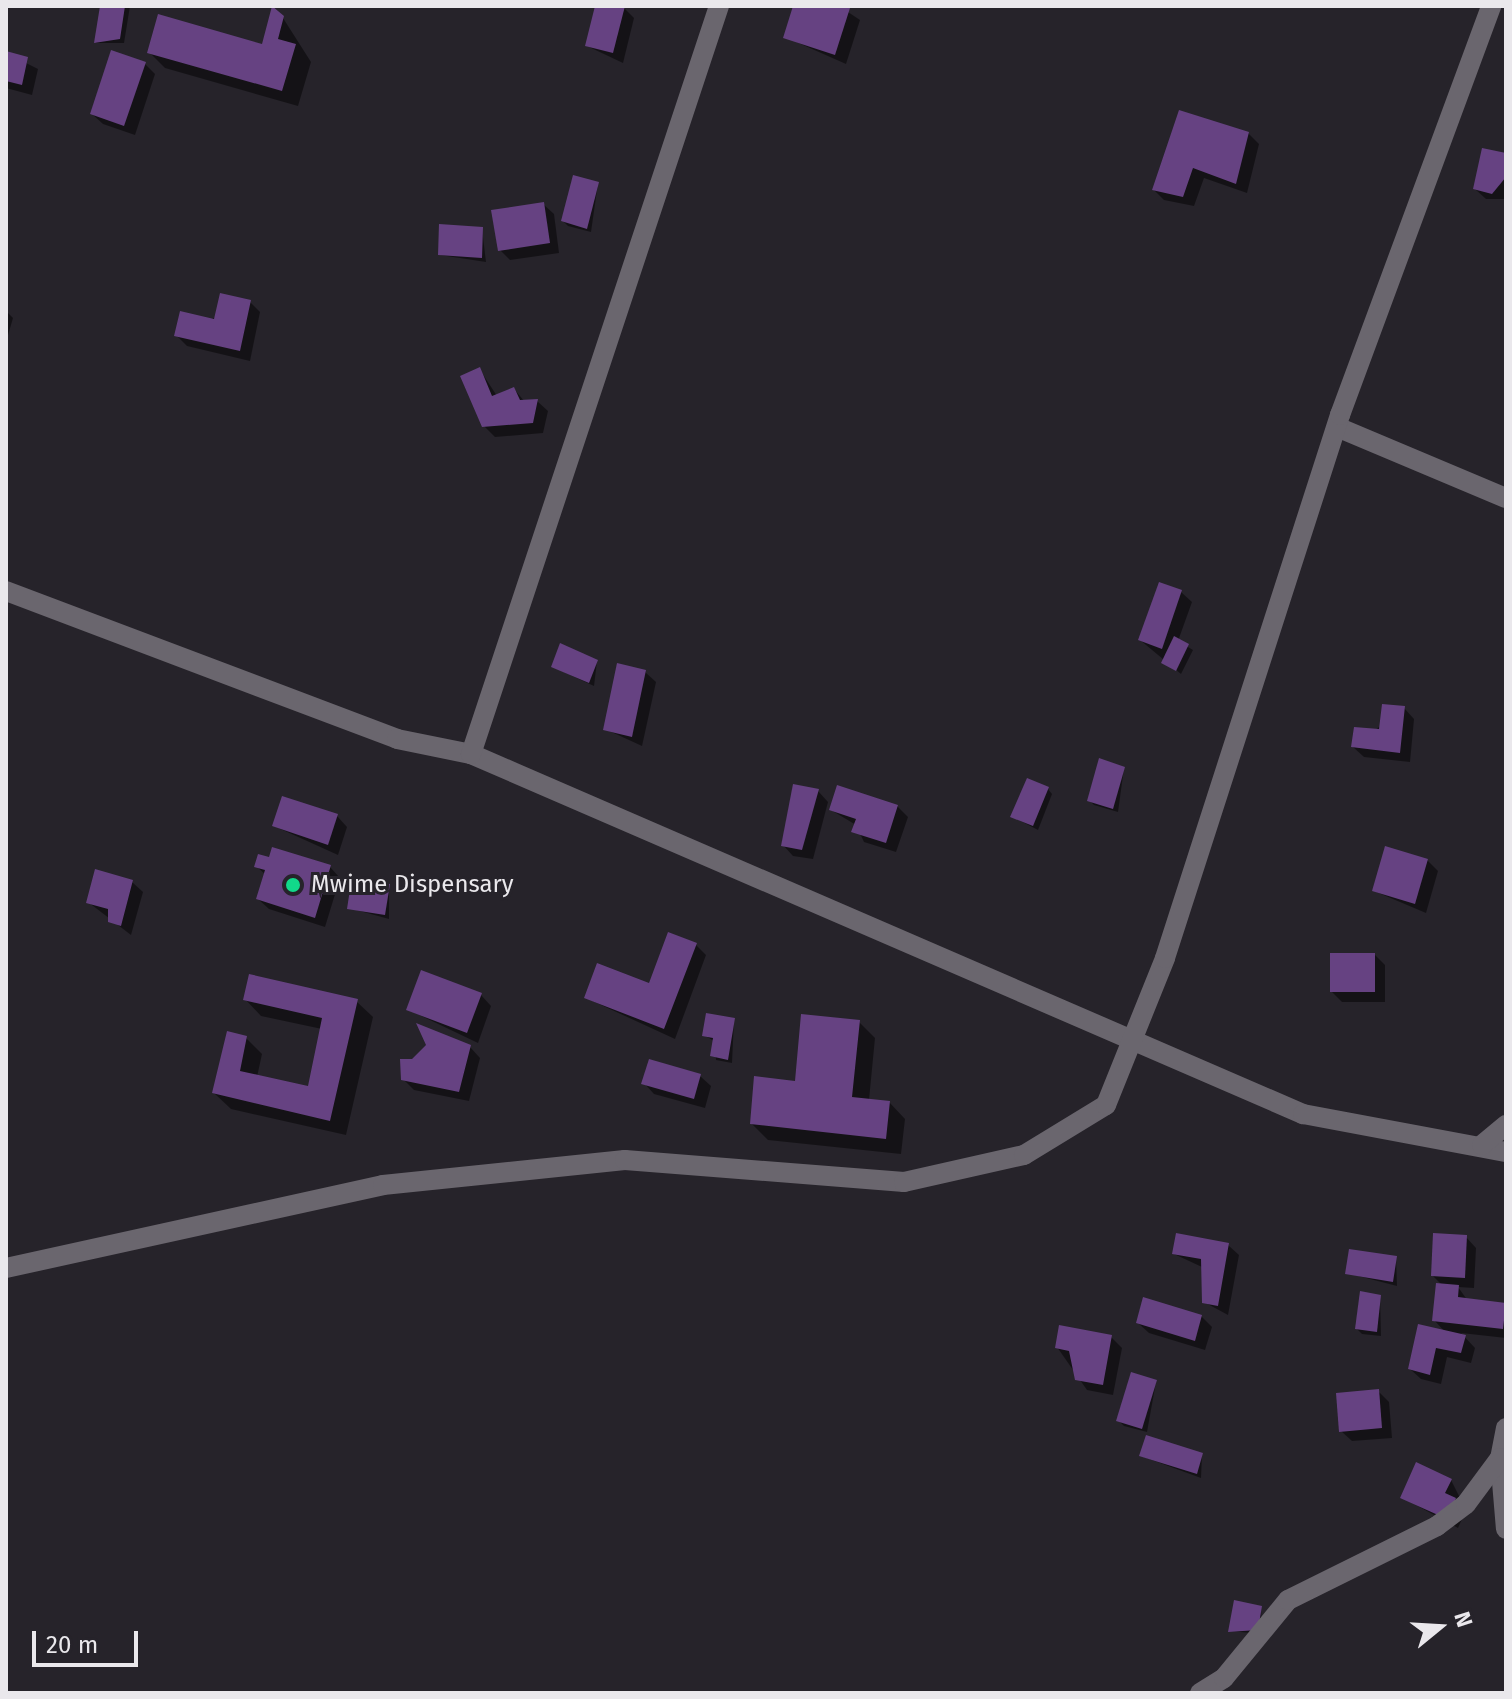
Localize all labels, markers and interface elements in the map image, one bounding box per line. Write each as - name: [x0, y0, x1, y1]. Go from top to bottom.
- place label: Mwime Dispensary: [311, 871, 514, 899]
- marker: Mwime Dispensary: [282, 874, 304, 896]
- north arrow: [1400, 1587, 1480, 1667]
- text: N: [1448, 1608, 1478, 1631]
- scale bar: [36, 1615, 142, 1665]
- text: 20 m: [46, 1631, 98, 1659]

